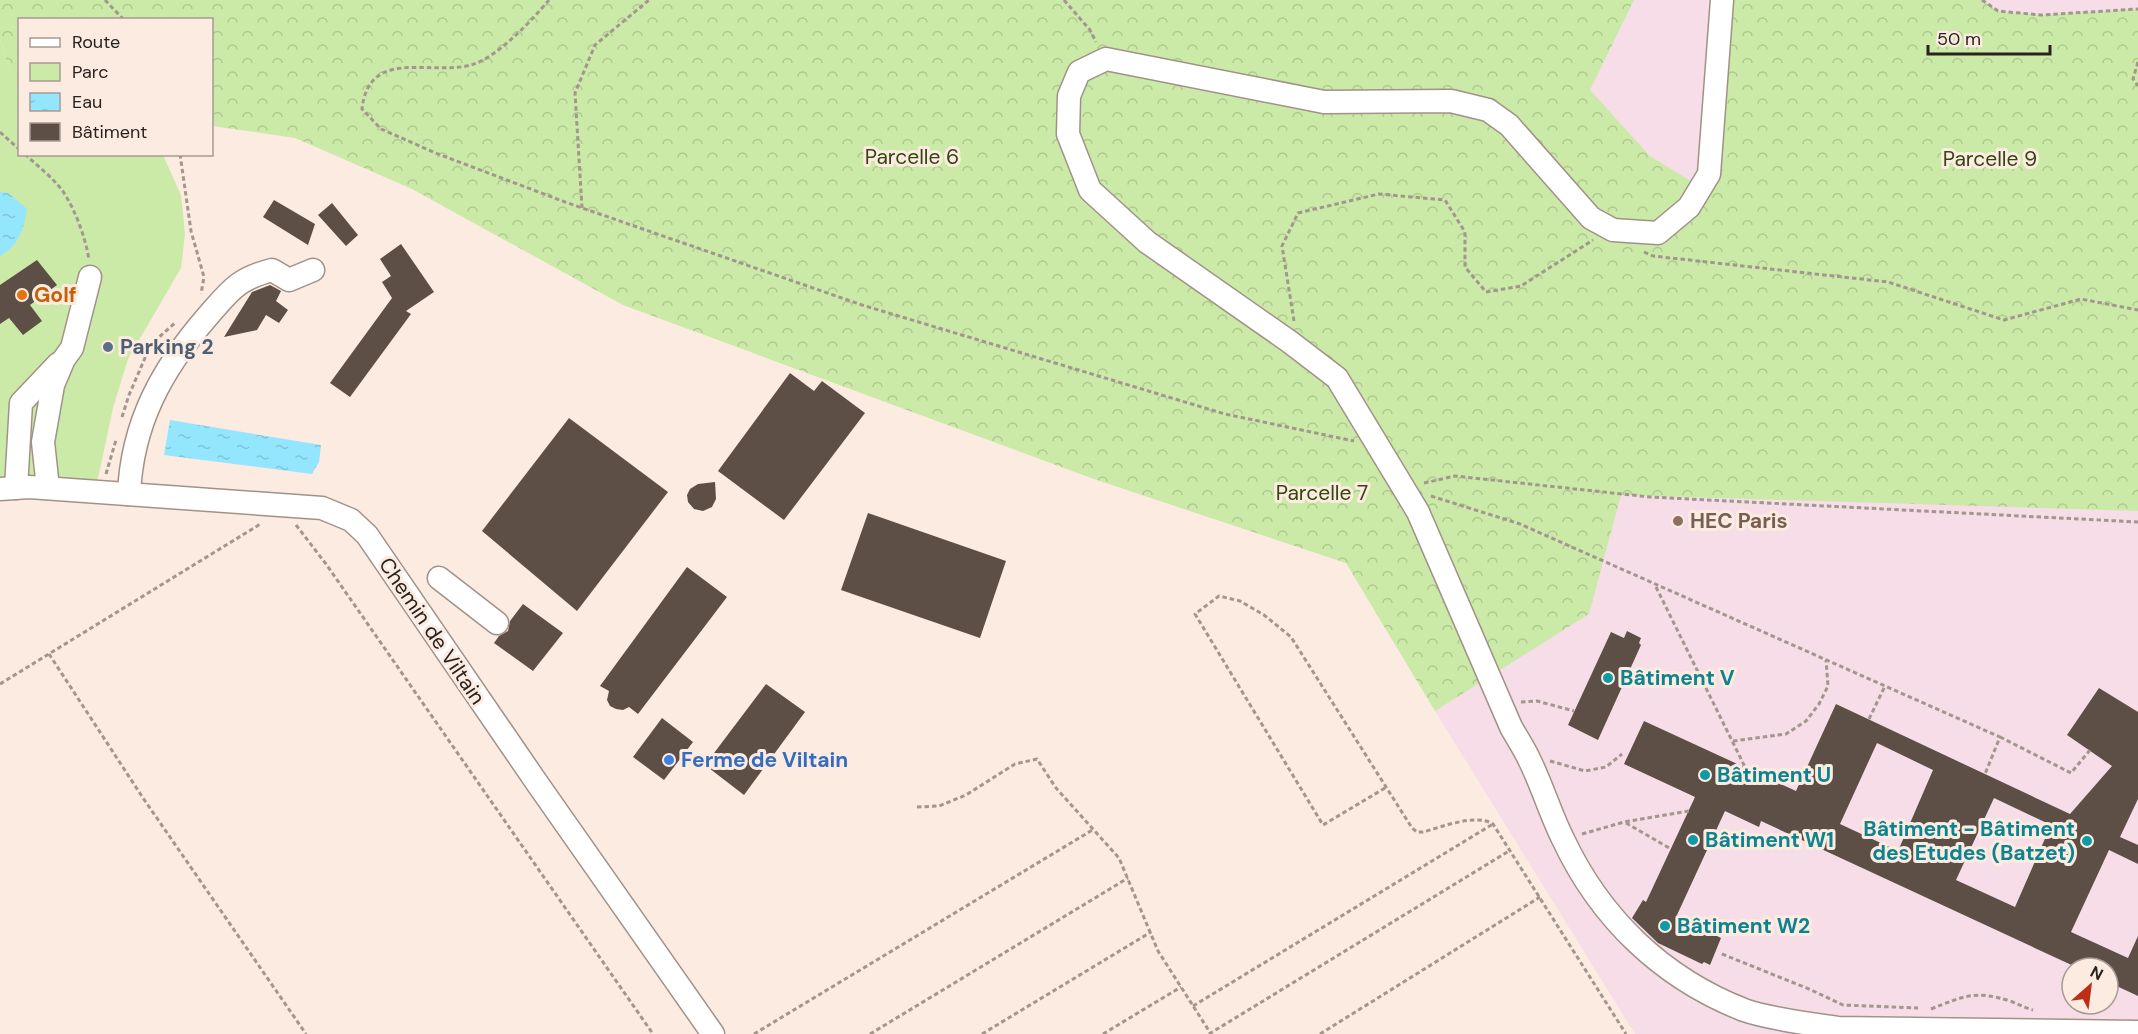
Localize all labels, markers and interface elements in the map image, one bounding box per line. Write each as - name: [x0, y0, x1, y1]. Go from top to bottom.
- legend: [18, 18, 213, 156]
- scale bar: [1928, 18, 2050, 56]
- text: 50 m: [1937, 27, 1981, 51]
- text: Route: [72, 30, 120, 54]
- text: Parc: [72, 60, 108, 84]
- text: Eau: [72, 90, 102, 114]
- text: Bâtiment: [72, 120, 147, 144]
- park label: Parcelle 6: [865, 143, 959, 171]
- park label: Parcelle 9: [1943, 145, 2037, 173]
- place label: Golf: [34, 281, 77, 309]
- marker: Golf: [15, 288, 29, 302]
- place label: Parking 2: [120, 333, 214, 361]
- marker: Parking 2: [101, 340, 115, 354]
- park label: Parcelle 7: [1276, 479, 1368, 507]
- place label: HEC Paris: [1690, 507, 1788, 535]
- marker: HEC Paris: [1671, 514, 1685, 528]
- street label: Chemin de Viltain: [372, 552, 492, 710]
- place label: Bâtiment V: [1620, 664, 1735, 692]
- marker: Bâtiment V: [1601, 671, 1615, 685]
- place label: Ferme de Viltain: [681, 746, 848, 774]
- marker: Ferme de Viltain: [662, 753, 676, 767]
- place label: Bâtiment U: [1717, 761, 1831, 789]
- marker: Bâtiment U: [1698, 768, 1712, 782]
- place label: Bâtiment - Bâtiment des Etudes (Batzet): [1863, 815, 2075, 867]
- place label: Bâtiment W1: [1705, 826, 1834, 854]
- marker: Bâtiment W1: [1686, 833, 1700, 847]
- marker: Bâtiment - Bâtiment des Etudes (Batzet): [2080, 834, 2094, 848]
- place label: Bâtiment W2: [1677, 912, 1810, 940]
- marker: Bâtiment W2: [1658, 919, 1672, 933]
- north arrow: [2060, 956, 2120, 1016]
- text: N: [2087, 961, 2107, 985]

